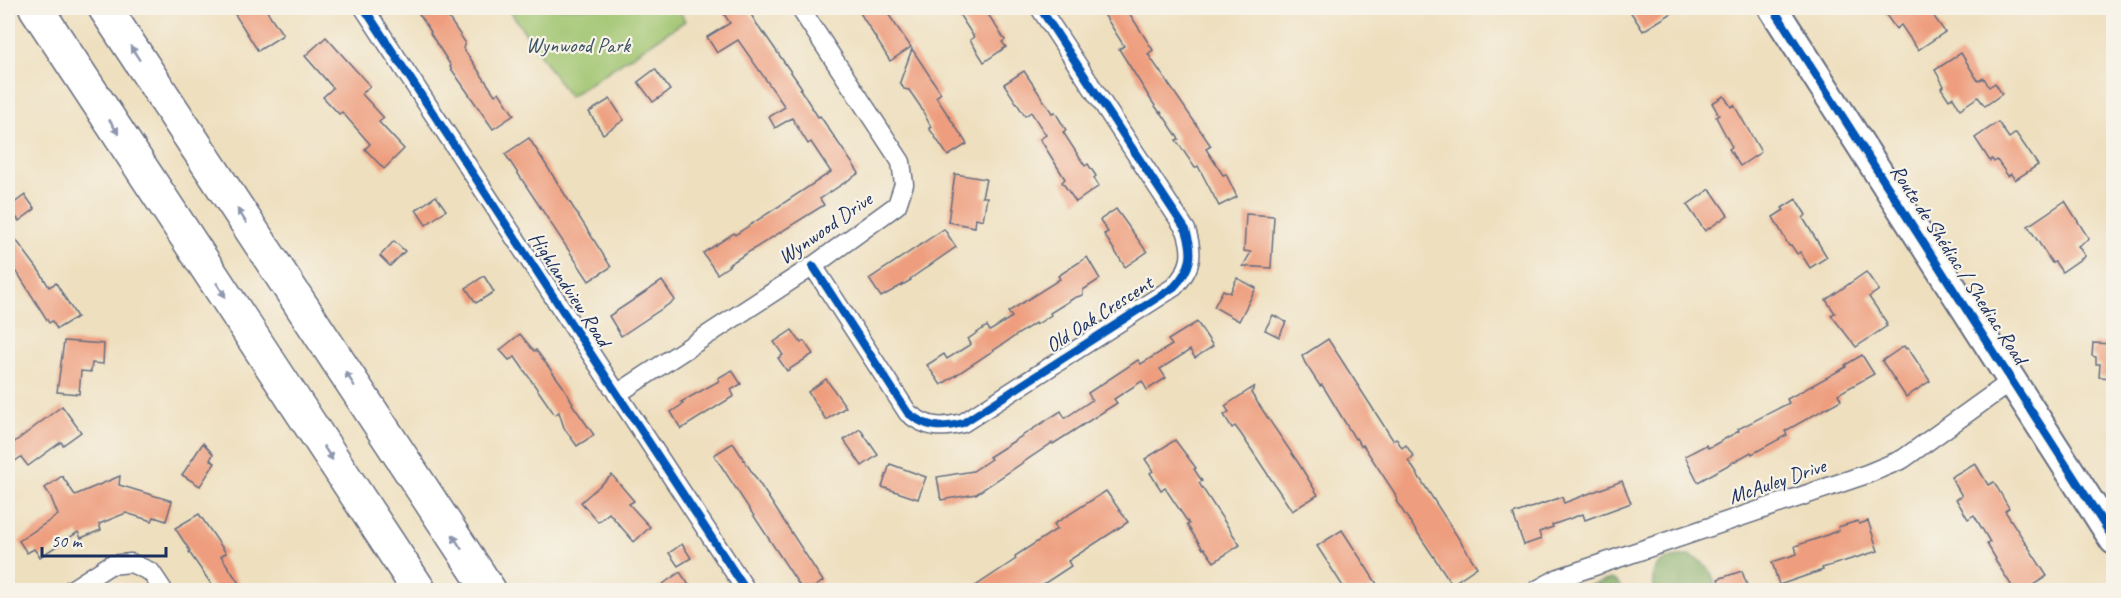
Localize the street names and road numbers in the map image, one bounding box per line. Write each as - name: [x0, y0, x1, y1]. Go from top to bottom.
- street label: Route de Shédiac / Shediac Road: [1885, 159, 2035, 372]
- street label: Wynwood Drive: [773, 185, 879, 270]
- street label: Highlandview Road: [523, 227, 619, 354]
- street label: Old Oak Crescent: [1041, 269, 1159, 358]
- street label: McAuley Drive: [1725, 452, 1831, 510]

